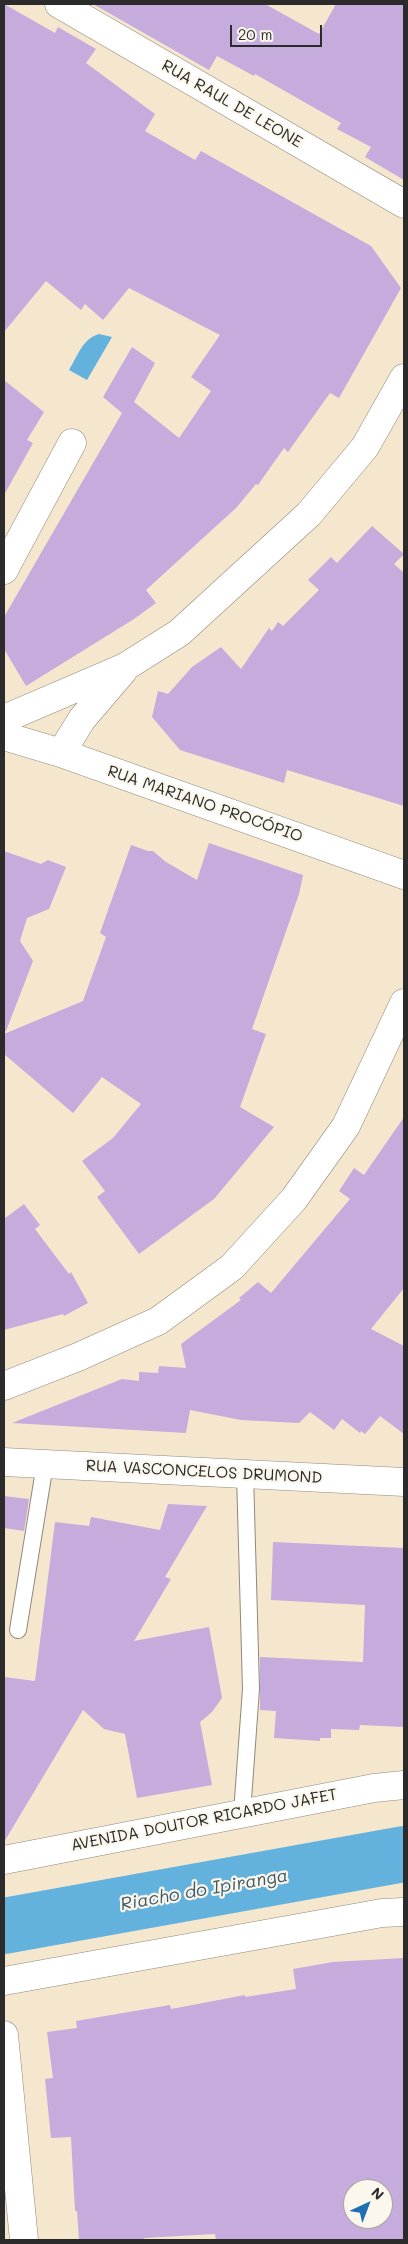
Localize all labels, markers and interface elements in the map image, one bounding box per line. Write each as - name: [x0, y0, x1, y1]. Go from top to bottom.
- scale bar: [233, 15, 326, 47]
- text: 20 m: [238, 24, 272, 44]
- street label: RUA RAUL DE LEONE: [158, 56, 306, 152]
- street label: RUA MARIANO PROCÓPIO: [105, 762, 305, 846]
- street label: RUA VASCONCELOS DRUMOND: [85, 1456, 323, 1488]
- street label: AVENIDA DOUTOR RICARDO JAFET: [69, 1785, 339, 1855]
- water label: Riacho do Ipiranga: [119, 1865, 289, 1915]
- north arrow: [343, 2179, 393, 2229]
- text: N: [368, 2183, 388, 2204]

